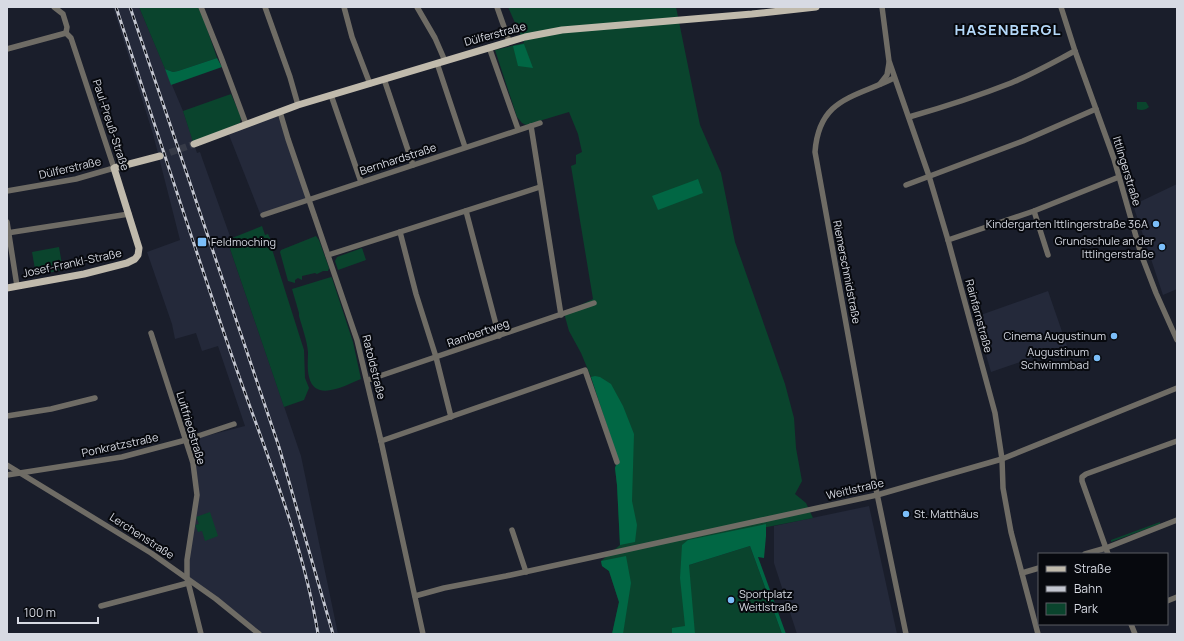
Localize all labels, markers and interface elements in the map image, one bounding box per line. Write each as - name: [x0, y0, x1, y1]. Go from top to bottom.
- street label: Dülferstraße: [462, 18, 528, 49]
- district label: HASENBERGL: [954, 19, 1062, 40]
- street label: Paul-Preuß-Straße: [90, 77, 133, 173]
- street label: Ittlingerstraße: [1110, 134, 1145, 208]
- street label: Bernhardstraße: [358, 139, 439, 178]
- street label: Dülferstraße: [37, 153, 103, 182]
- place label: Kindergarten Ittlingerstraße 36A: [986, 216, 1148, 231]
- street label: Riemerschmidstraße: [830, 219, 865, 325]
- marker: Kindergarten Ittlingerstraße 36A: [1151, 219, 1161, 229]
- place label: Grundschule an der Ittlingerstraße: [1055, 233, 1155, 261]
- place label: Feldmoching: [211, 234, 276, 249]
- marker: Feldmoching: [196, 236, 208, 248]
- marker: Grundschule an der Ittlingerstraße: [1157, 242, 1167, 252]
- street label: Josef-Frankl-Straße: [21, 245, 123, 280]
- street label: Rainfarnstraße: [962, 277, 997, 355]
- street label: Rambertweg: [445, 315, 511, 350]
- place label: Cinema Augustinum: [1003, 328, 1106, 343]
- marker: Cinema Augustinum: [1109, 331, 1119, 341]
- street label: Ratoldstraße: [359, 333, 390, 401]
- place label: Augustinum Schwimmbad: [1021, 344, 1089, 372]
- marker: Augustinum Schwimmbad: [1092, 353, 1102, 363]
- street label: Luitfriedstraße: [173, 390, 210, 467]
- street label: Ponkratzstraße: [80, 429, 160, 460]
- street label: Weitlstraße: [825, 474, 886, 502]
- place label: St. Matthäus: [914, 506, 979, 521]
- street label: Lerchenstraße: [107, 509, 178, 562]
- marker: St. Matthäus: [901, 509, 911, 519]
- legend: [1038, 553, 1168, 625]
- text: Straße: [1074, 560, 1111, 577]
- text: Bahn: [1074, 580, 1102, 597]
- place label: Sportplatz Weitlstraße: [739, 586, 798, 614]
- marker: Sportplatz Weitlstraße: [726, 595, 736, 605]
- scale bar: [18, 599, 98, 625]
- text: Park: [1074, 600, 1099, 617]
- text: 100 m: [24, 604, 56, 621]

